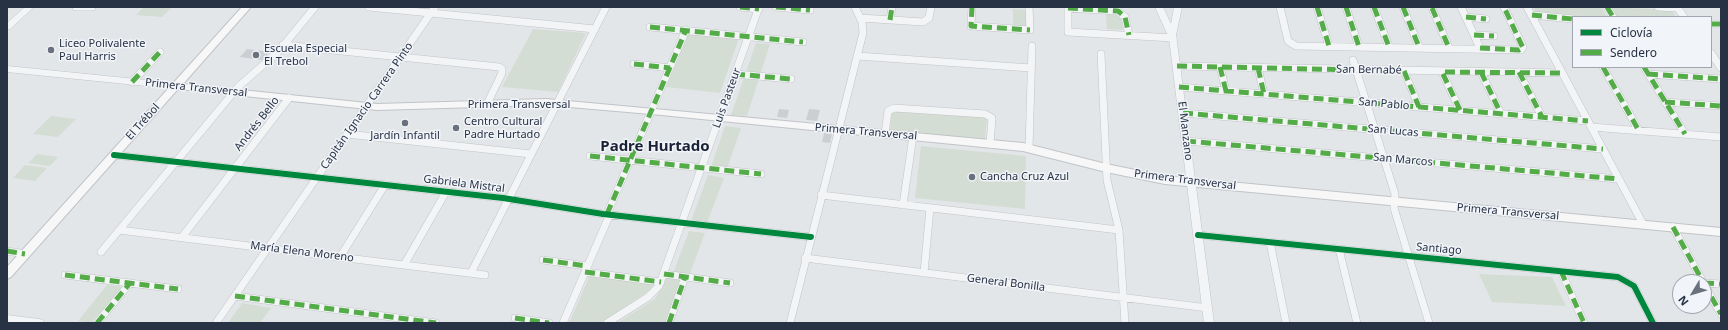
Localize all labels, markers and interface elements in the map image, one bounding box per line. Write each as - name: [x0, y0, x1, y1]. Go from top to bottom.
- legend: [1572, 16, 1712, 68]
- text: Ciclovía: [1610, 24, 1652, 41]
- place label: Liceo Polivalente Paul Harris: [59, 37, 145, 63]
- street label: Capitán Ignacio Carrera Pinto: [318, 40, 416, 172]
- place label: Escuela Especial El Trebol: [264, 42, 347, 68]
- text: Sendero: [1610, 44, 1657, 61]
- marker: Liceo Polivalente Paul Harris: [46, 45, 56, 55]
- marker: Escuela Especial El Trebol: [251, 50, 261, 60]
- street label: San Bernabé: [1336, 63, 1402, 77]
- street label: Luis Pasteur: [710, 66, 744, 130]
- street label: Primera Transversal: [144, 76, 248, 100]
- street label: Andrés Bello: [232, 94, 282, 154]
- street label: San Pablo: [1358, 95, 1410, 113]
- street label: Primera Transversal: [468, 98, 570, 112]
- street label: El Trébol: [123, 101, 163, 143]
- street label: El Manzano: [1175, 101, 1195, 161]
- place label: Centro Cultural Padre Hurtado: [464, 115, 542, 141]
- marker: Jardín Infantil: [400, 118, 410, 128]
- street label: Primera Transversal: [814, 121, 918, 143]
- street label: San Lucas: [1367, 122, 1419, 140]
- marker: Centro Cultural Padre Hurtado: [451, 123, 461, 133]
- place label: Jardín Infantil: [370, 129, 440, 143]
- district label: Padre Hurtado: [600, 138, 710, 156]
- street label: San Marcos: [1373, 151, 1433, 169]
- street label: Primera Transversal: [1133, 167, 1237, 193]
- place label: Cancha Cruz Azul: [980, 170, 1069, 184]
- street label: Gabriela Mistral: [423, 172, 505, 196]
- marker: Cancha Cruz Azul: [967, 172, 977, 182]
- street label: Primera Transversal: [1456, 201, 1560, 223]
- street label: María Elena Moreno: [250, 239, 354, 265]
- street label: Santiago: [1416, 240, 1462, 258]
- street label: General Bonilla: [966, 272, 1046, 294]
- north arrow: [1672, 274, 1712, 314]
- text: N: [1674, 293, 1692, 309]

